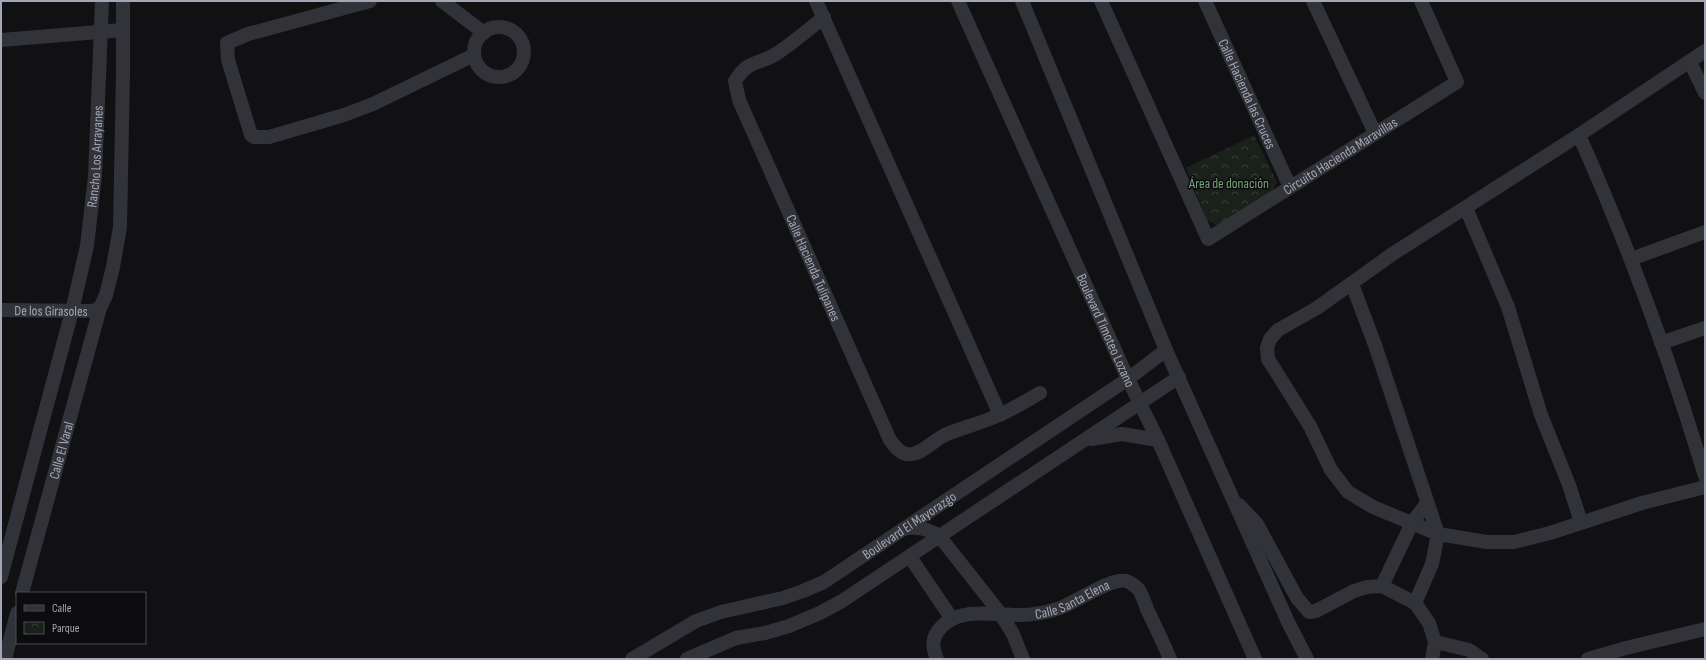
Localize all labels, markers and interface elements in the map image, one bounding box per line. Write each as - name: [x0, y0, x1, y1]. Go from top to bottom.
- street label: Calle Hacienda las Cruces: [1215, 36, 1280, 151]
- street label: Rancho Los Arrayanes: [83, 105, 106, 208]
- street label: Circuito Hacienda Maravillas: [1280, 113, 1400, 198]
- park label: Área de donación: [1188, 175, 1269, 192]
- street label: Calle Hacienda Tulipanes: [782, 212, 845, 324]
- street label: Boulevard Timoteo Lozano: [1073, 271, 1139, 390]
- street label: De los Girasoles: [14, 302, 88, 319]
- street label: Calle El Varal: [45, 420, 77, 481]
- street label: Boulevard El Mayorazgo: [859, 488, 960, 563]
- street label: Calle Santa Elena: [1034, 576, 1112, 622]
- legend: [16, 592, 146, 644]
- text: Calle: [52, 601, 72, 616]
- text: Parque: [52, 621, 80, 636]

